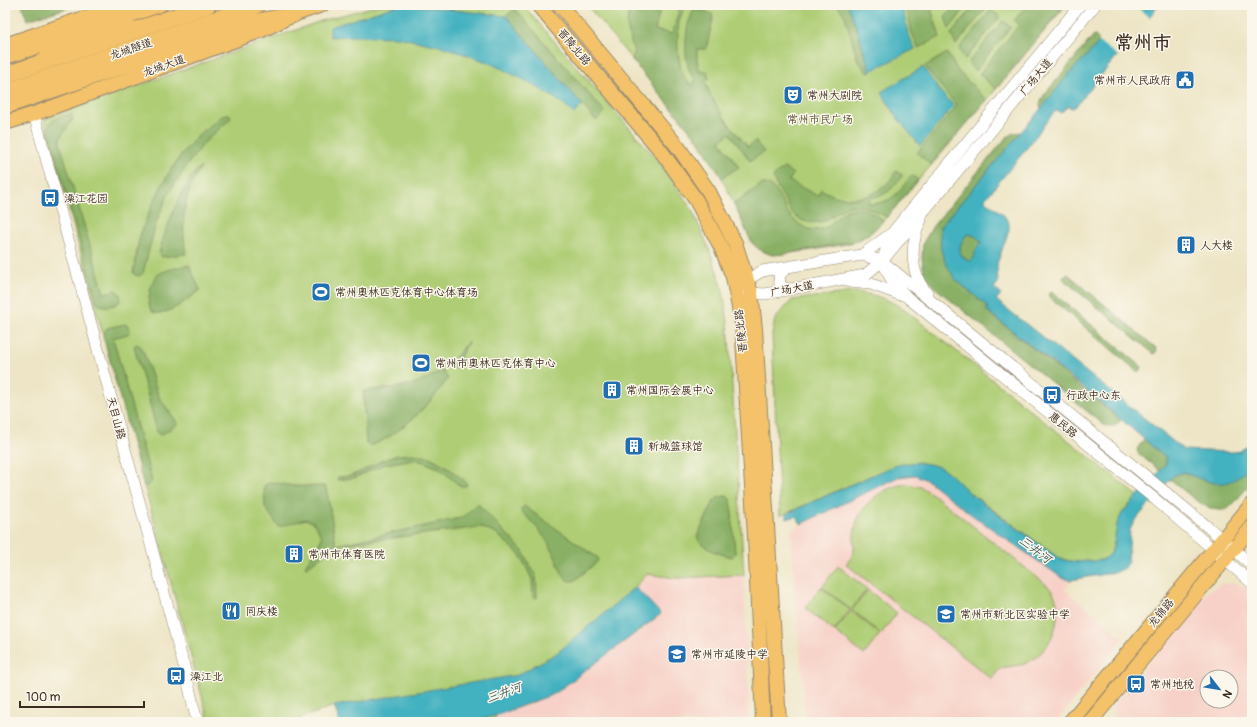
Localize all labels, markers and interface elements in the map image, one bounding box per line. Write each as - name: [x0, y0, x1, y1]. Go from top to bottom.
- street label: 晋陵北路: [555, 26, 593, 68]
- district label: 常州市: [1114, 31, 1172, 55]
- street label: 龙城隧道: [108, 36, 154, 62]
- street label: 龙城大道: [141, 52, 187, 80]
- street label: 广场大道: [1017, 56, 1055, 98]
- public building icon: 常州市人民政府: [1174, 69, 1196, 91]
- place label: 常州市人民政府: [1094, 74, 1171, 87]
- theatre icon: 常州大剧院: [782, 84, 804, 106]
- place label: 常州大剧院: [807, 89, 862, 102]
- park label: 常州市民广场: [787, 113, 853, 126]
- bus stop icon: 澡江花园: [39, 187, 61, 209]
- place label: 澡江花园: [64, 192, 108, 205]
- building icon: 人大楼: [1175, 234, 1197, 256]
- place label: 人大楼: [1200, 239, 1233, 252]
- street label: 广场大道: [769, 278, 815, 300]
- sports icon: 常州奥林匹克体育中心体育场: [310, 281, 332, 303]
- place label: 常州奥林匹克体育中心体育场: [335, 286, 478, 299]
- street label: 晋陵北路: [732, 308, 750, 354]
- sports icon: 常州市奥林匹克体育中心: [410, 352, 432, 374]
- place label: 常州市奥林匹克体育中心: [435, 357, 556, 370]
- building icon: 常州国际会展中心: [601, 379, 623, 401]
- place label: 常州国际会展中心: [626, 384, 714, 397]
- bus stop icon: 行政中心东: [1041, 384, 1063, 406]
- place label: 行政中心东: [1066, 389, 1121, 402]
- street label: 天目山路: [104, 395, 128, 441]
- street label: 惠民路: [1046, 410, 1080, 440]
- building icon: 新城篮球馆: [623, 435, 645, 457]
- place label: 新城篮球馆: [648, 440, 703, 453]
- water label: 三井河: [1016, 533, 1055, 568]
- building icon: 常州市体育医院: [283, 543, 305, 565]
- place label: 常州市体育医院: [308, 548, 385, 561]
- street label: 龙锦路: [1145, 596, 1177, 630]
- restaurant icon: 同庆楼: [220, 600, 242, 622]
- school or university icon: 常州市新北区实验中学: [935, 603, 957, 625]
- place label: 同庆楼: [245, 605, 278, 618]
- place label: 常州市新北区实验中学: [960, 608, 1070, 621]
- school or university icon: 常州市延陵中学: [666, 643, 688, 665]
- place label: 常州市延陵中学: [691, 648, 768, 661]
- bus stop icon: 澡江北: [165, 665, 187, 687]
- north arrow: [1199, 669, 1239, 709]
- place label: 澡江北: [190, 670, 223, 683]
- bus stop icon: 常州地税: [1125, 673, 1147, 695]
- place label: 常州地税: [1150, 678, 1194, 691]
- water label: 三井河: [485, 679, 525, 706]
- scale bar: [20, 683, 144, 709]
- text: N: [1219, 687, 1235, 701]
- text: 100 m: [26, 690, 61, 705]

